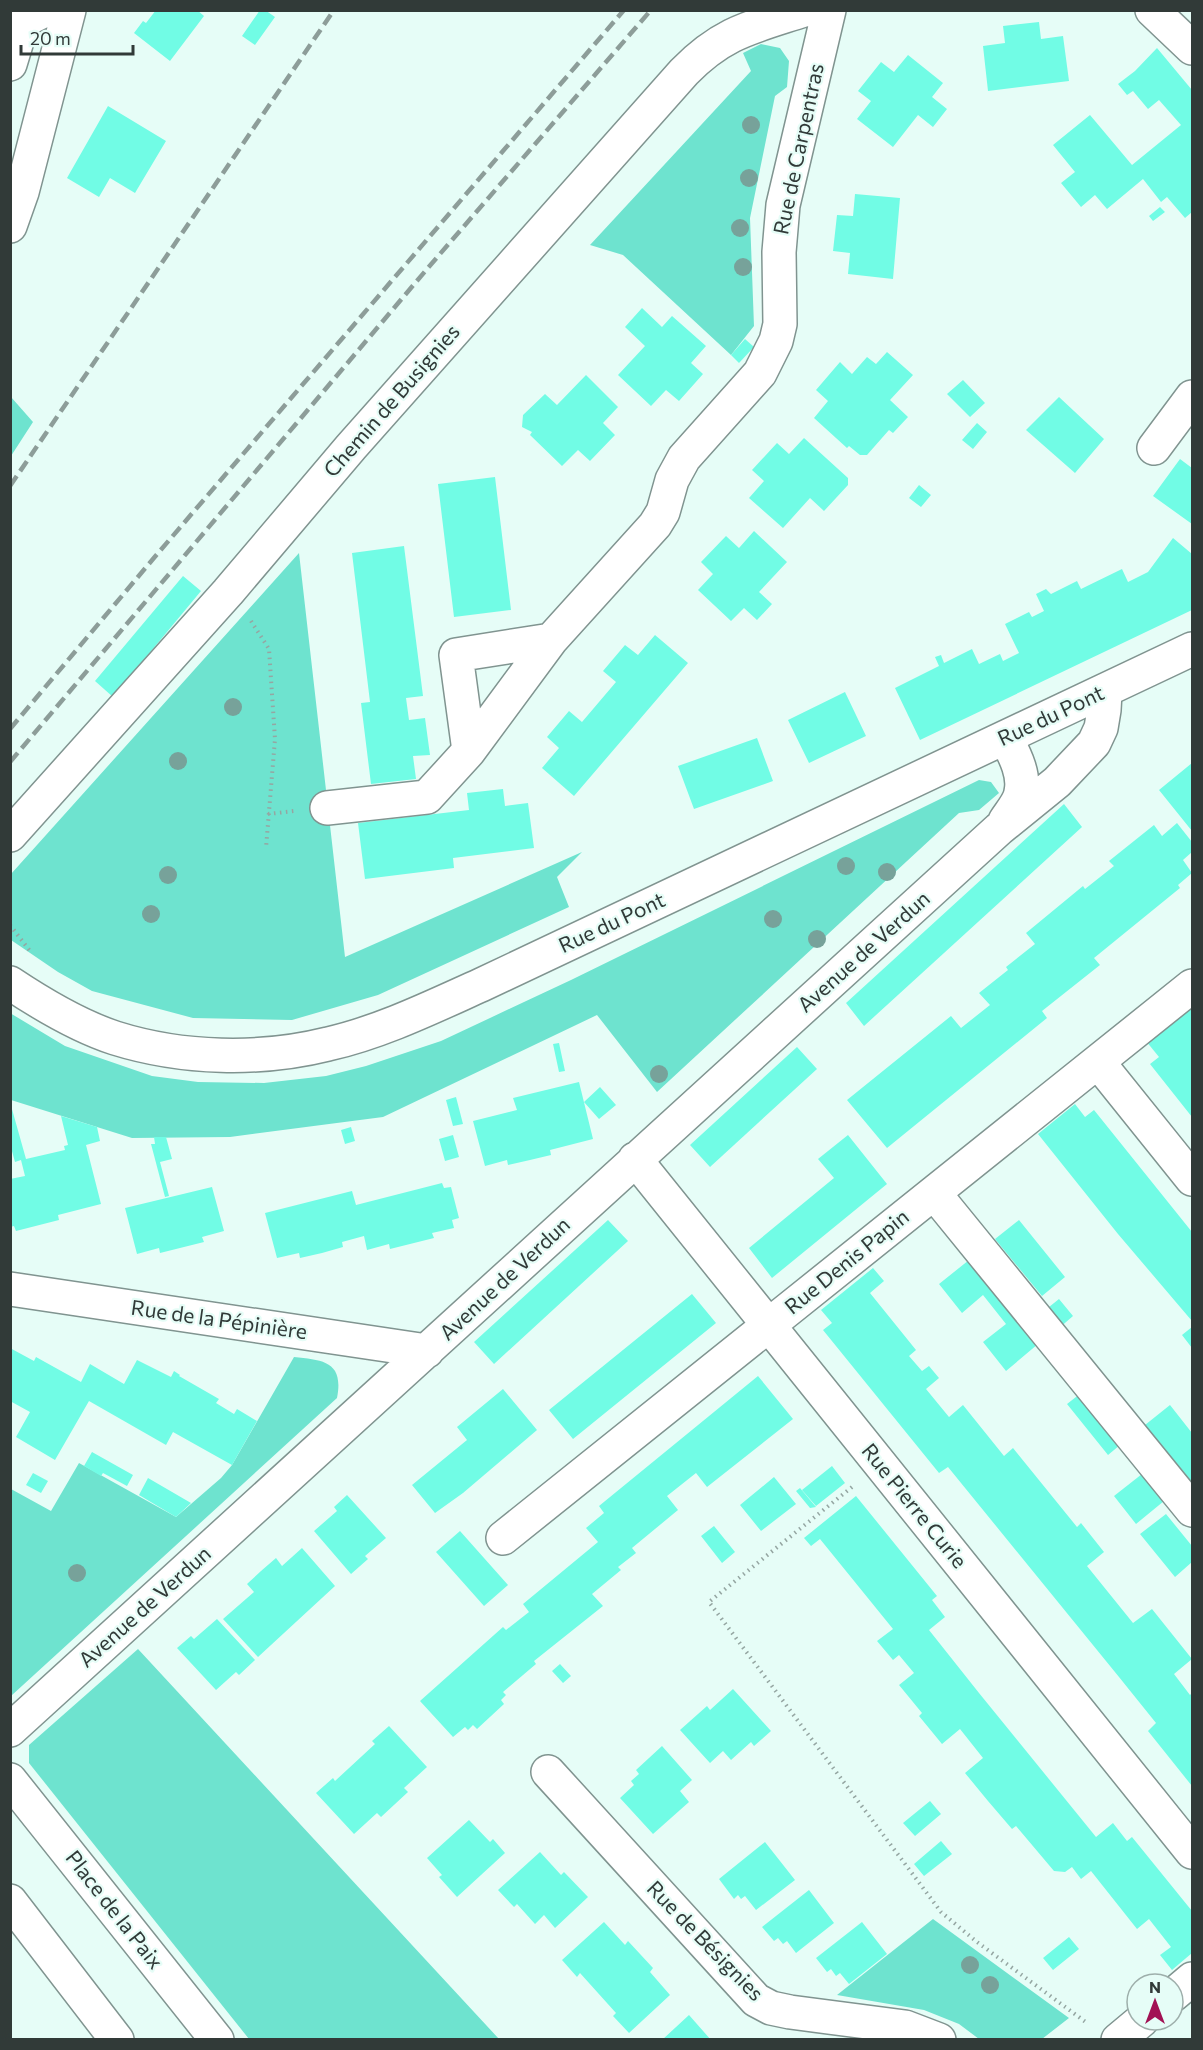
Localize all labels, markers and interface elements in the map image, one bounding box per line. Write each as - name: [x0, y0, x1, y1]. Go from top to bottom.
- scale bar: [21, 18, 134, 56]
- text: 20 m: [30, 27, 71, 49]
- street label: Rue de Carpentras: [767, 61, 828, 237]
- street label: Chemin de Busignies: [318, 319, 464, 481]
- street label: Rue du Pont: [993, 679, 1108, 750]
- street label: Avenue de Verdun: [792, 885, 934, 1017]
- street label: Rue du Pont: [554, 886, 669, 957]
- street label: Rue Denis Papin: [779, 1203, 913, 1318]
- street label: Avenue de Verdun: [434, 1211, 574, 1345]
- street label: Rue de la Pépinière: [129, 1294, 309, 1343]
- street label: Rue Pierre Curie: [857, 1438, 973, 1572]
- street label: Avenue de Verdun: [73, 1540, 215, 1672]
- street label: Place de la Paix: [61, 1845, 169, 1973]
- street label: Rue de Bésignies: [643, 1875, 770, 2005]
- north arrow: [1125, 1972, 1185, 2032]
- text: N: [1149, 1977, 1161, 1996]

